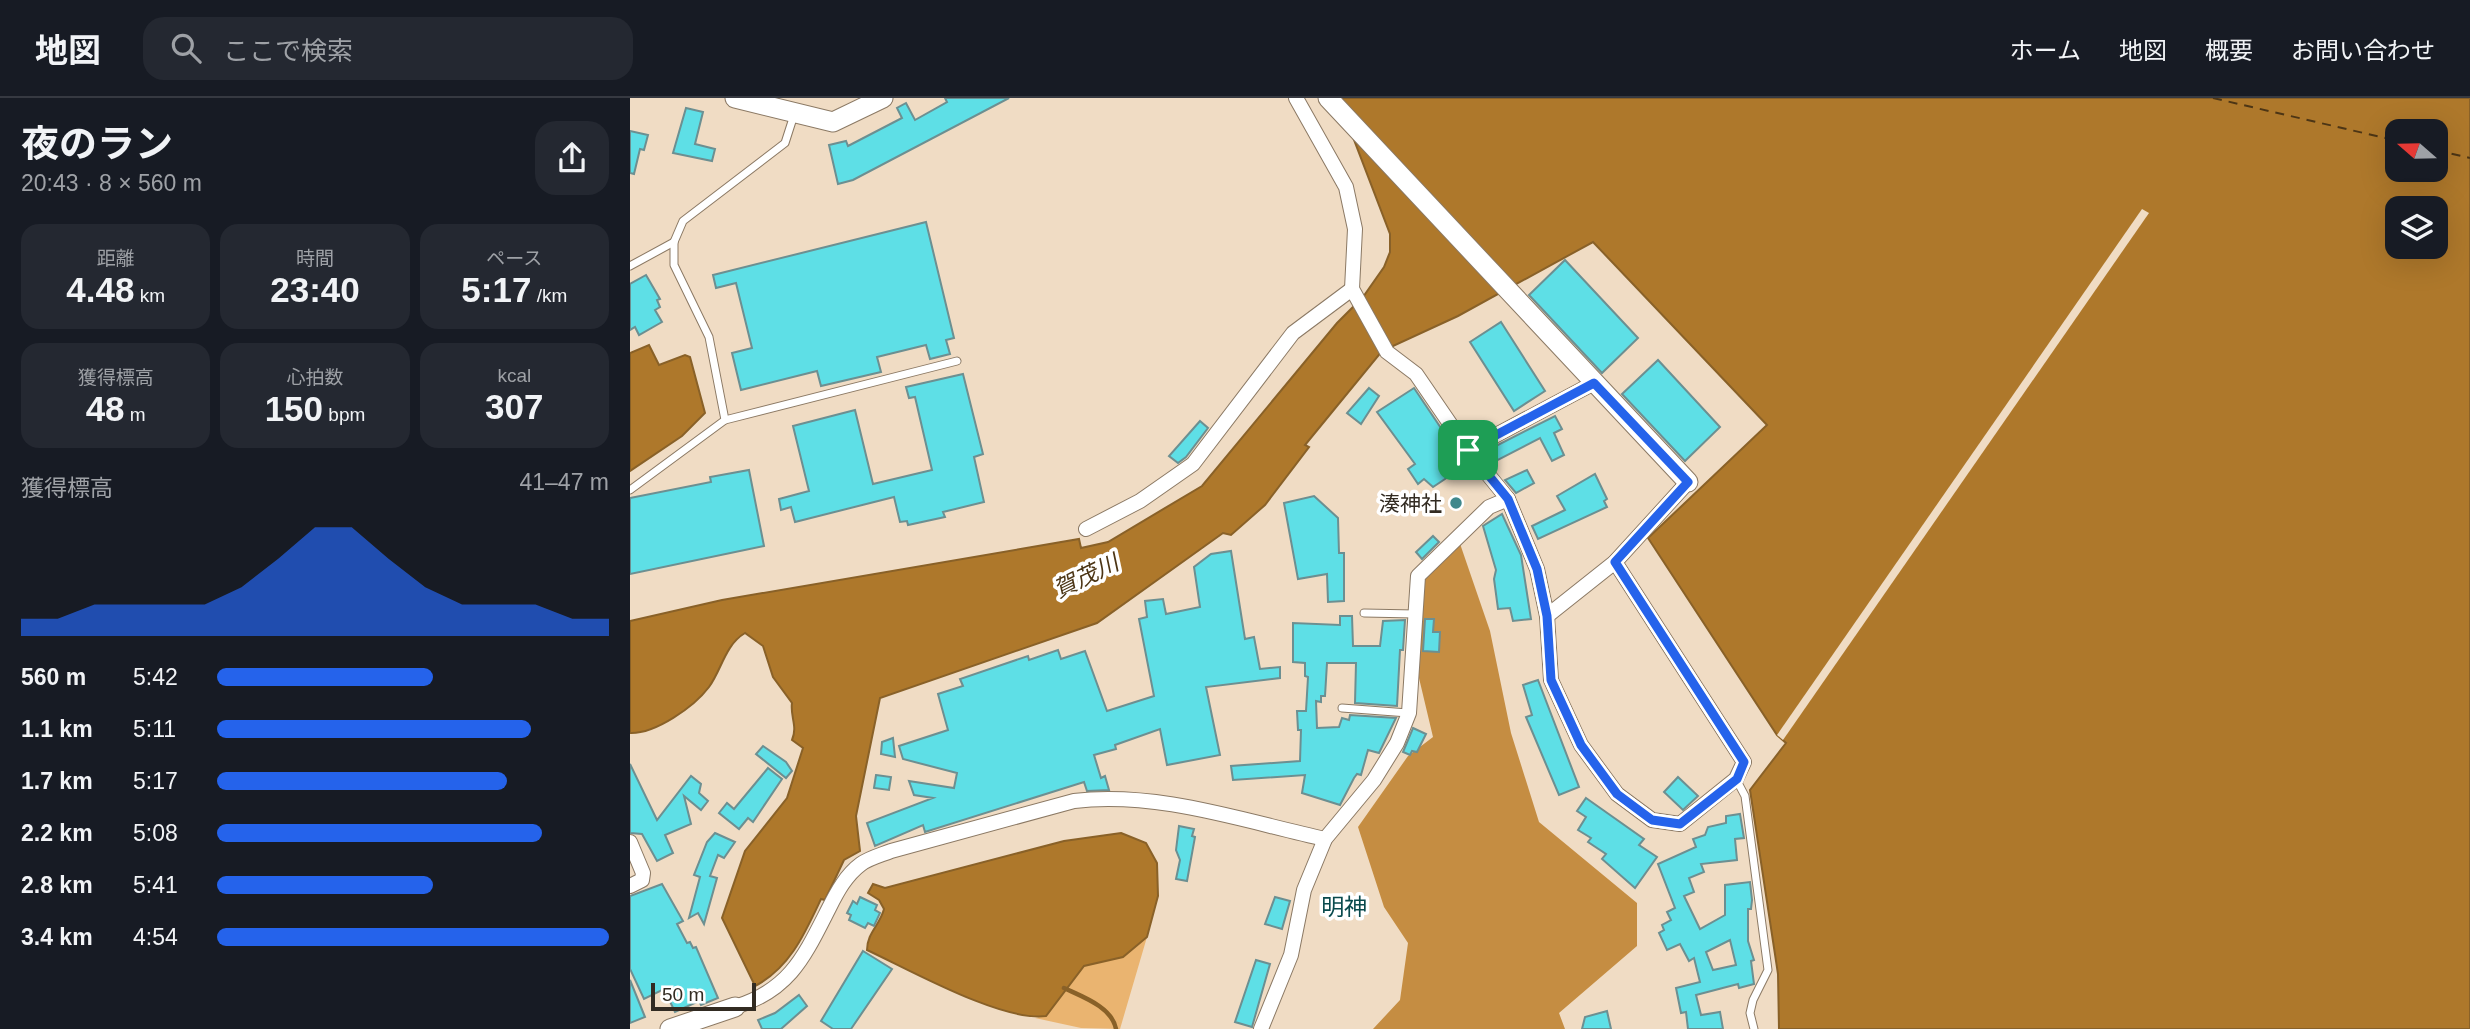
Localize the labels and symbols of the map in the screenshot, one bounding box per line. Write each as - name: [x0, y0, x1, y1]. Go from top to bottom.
- north arrow: [2385, 119, 2448, 182]
- pin: [1438, 420, 1498, 480]
- place label: 湊神社: [1379, 492, 1442, 515]
- marker: 湊神社: [1448, 495, 1464, 511]
- water label: 賀茂川: [1049, 548, 1125, 603]
- district label: 明神: [1321, 894, 1367, 920]
- scale bar: [651, 980, 756, 1012]

